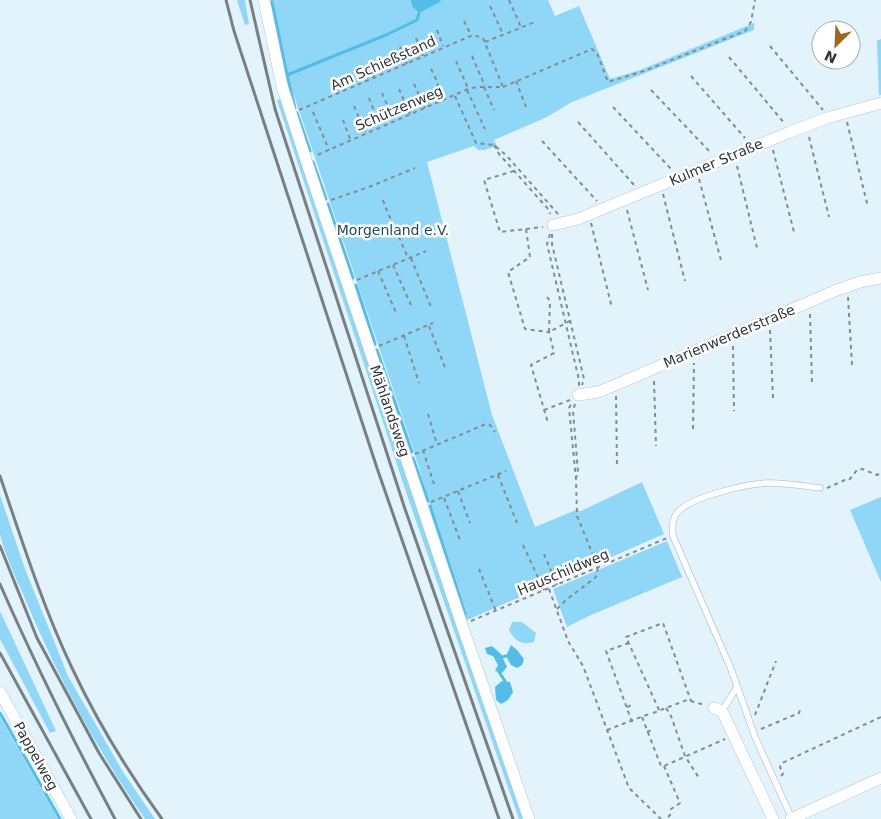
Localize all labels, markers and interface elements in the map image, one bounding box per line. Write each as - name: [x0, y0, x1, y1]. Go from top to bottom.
- north arrow: [811, 20, 861, 70]
- street label: Am Schießstand: [328, 33, 438, 93]
- text: N: [822, 47, 839, 67]
- street label: Schützenweg: [353, 82, 445, 134]
- street label: Kulmer Straße: [667, 135, 765, 189]
- park label: Morgenland e.V.: [337, 222, 449, 238]
- street label: Marienwerderstraße: [661, 301, 797, 371]
- street label: Mählandsweg: [367, 363, 413, 459]
- street label: Hauschildweg: [515, 546, 611, 598]
- street label: Pappelweg: [11, 719, 61, 793]

